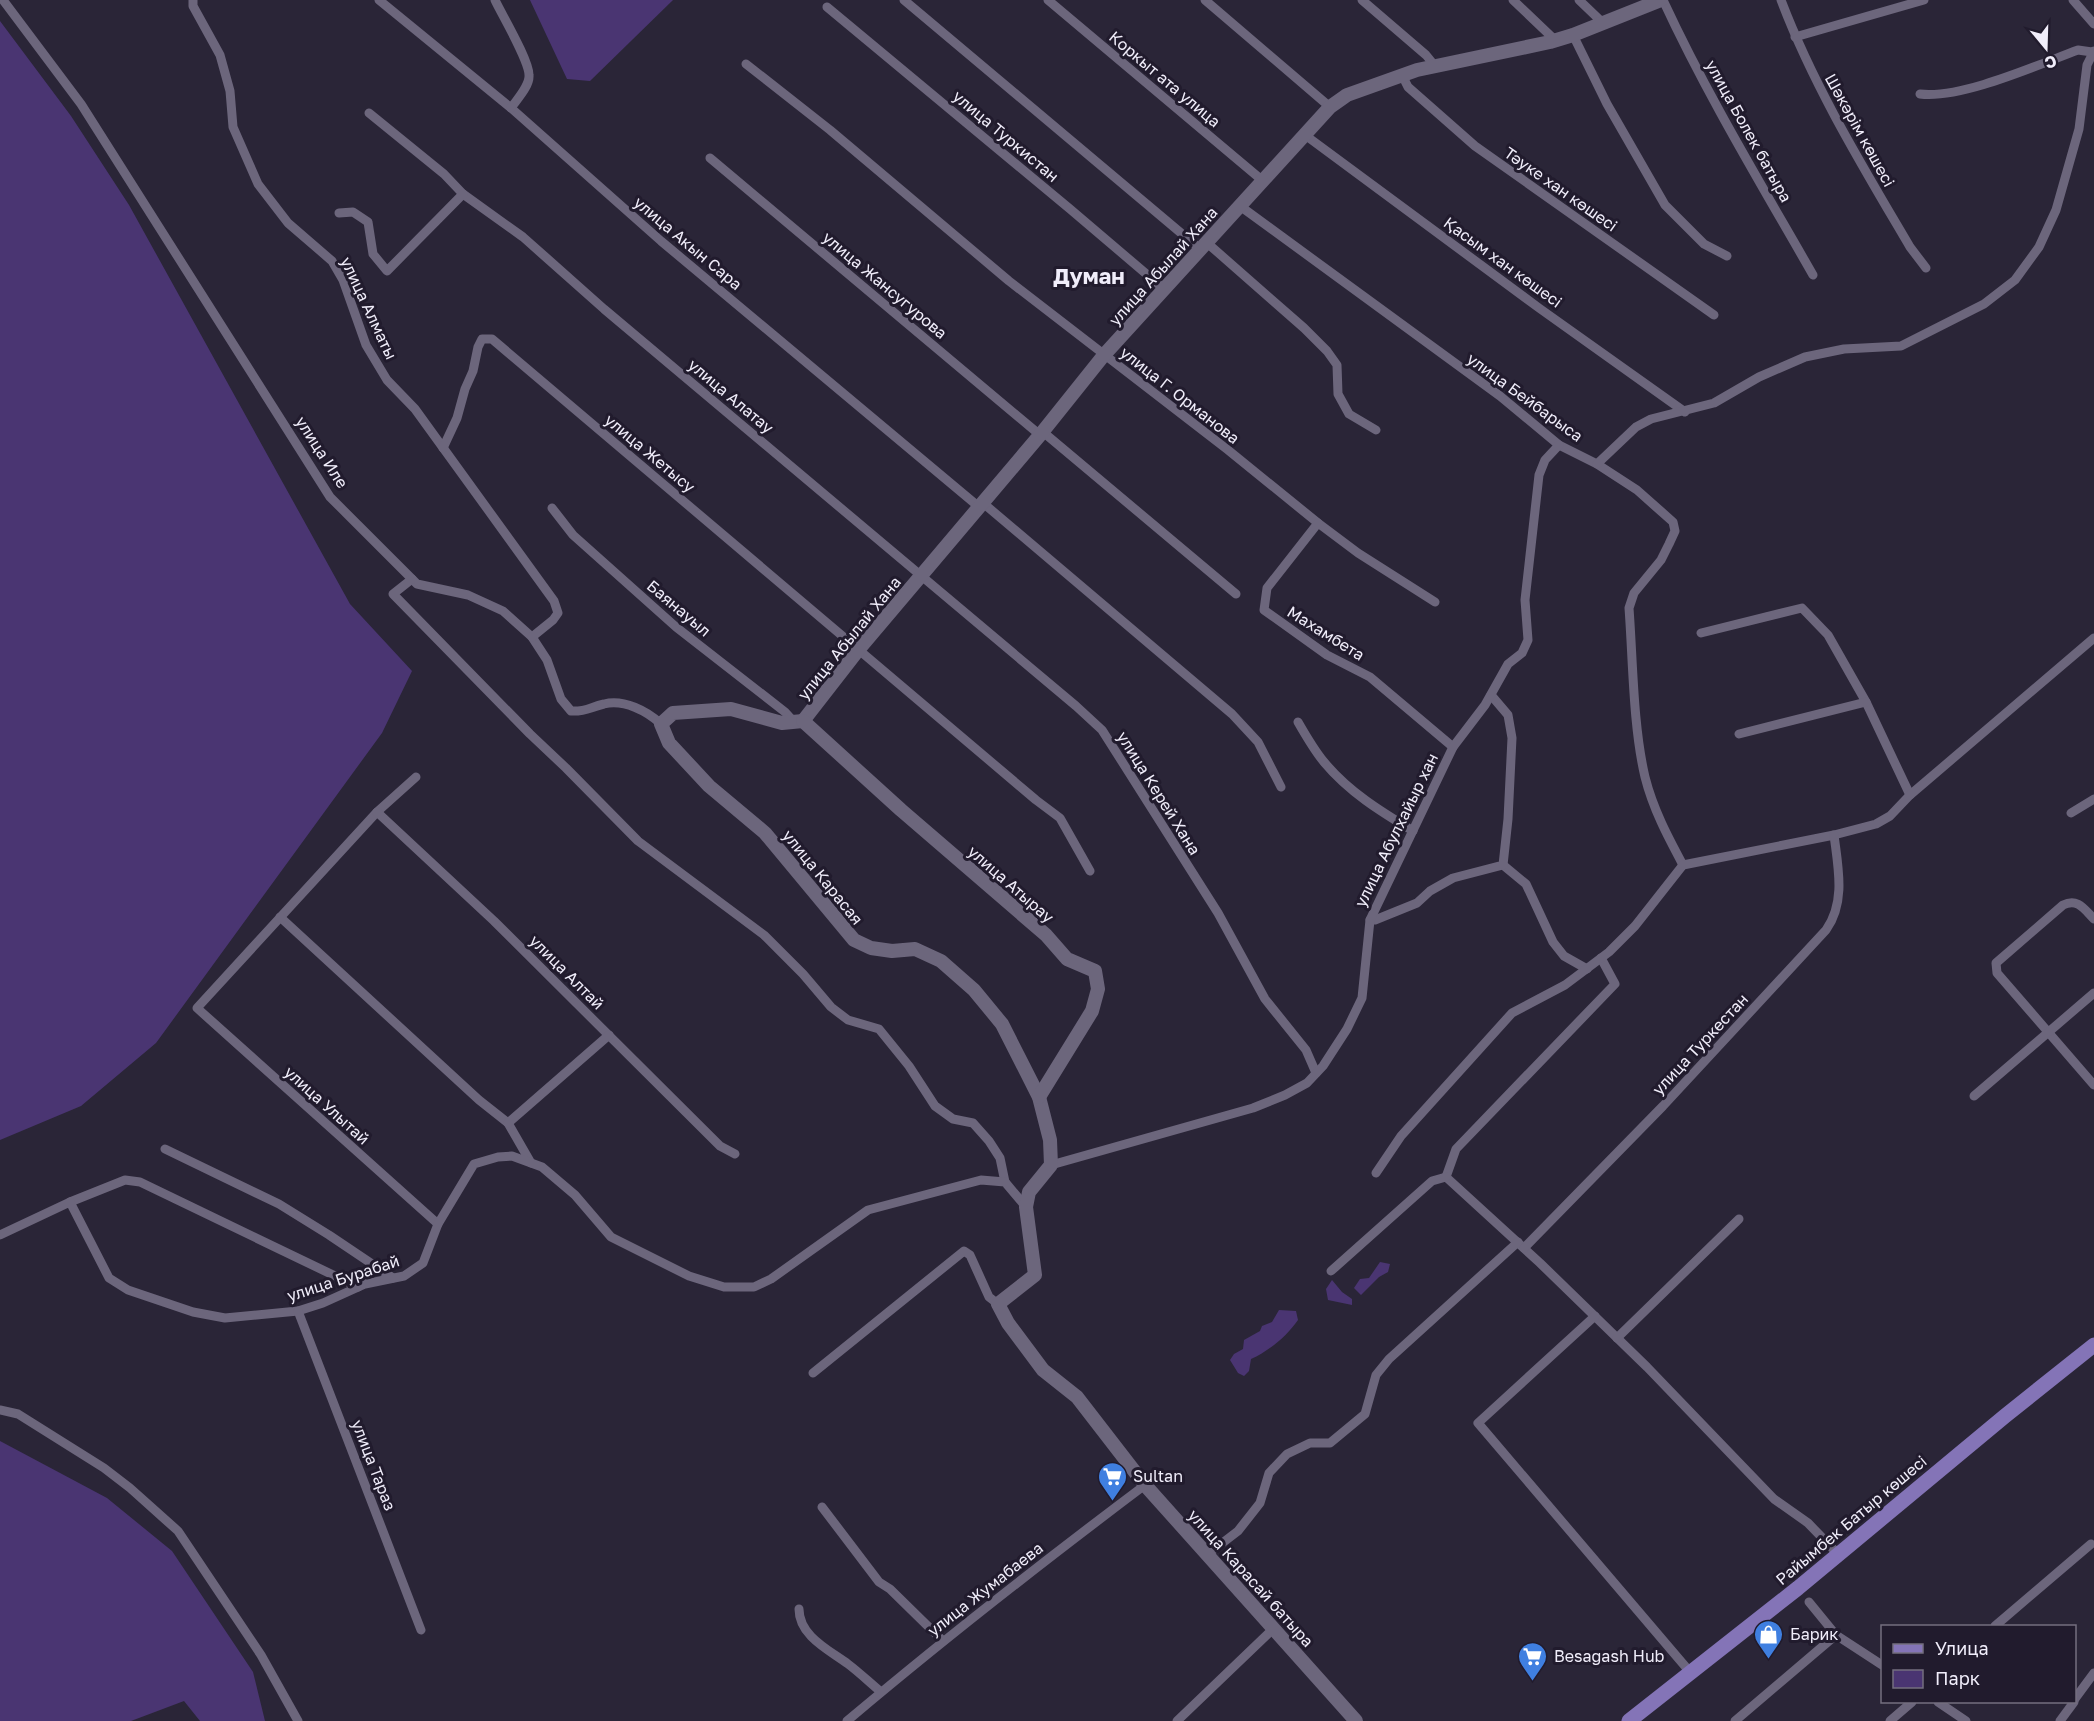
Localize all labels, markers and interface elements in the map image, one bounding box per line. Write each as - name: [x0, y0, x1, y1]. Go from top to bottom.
- north arrow: [2016, 18, 2076, 78]
- street label: Коркыт ата улица: [1105, 27, 1225, 131]
- text: С: [2042, 51, 2060, 73]
- street label: улица Болек батыра: [1702, 56, 1796, 206]
- street label: Шәкәрім көшесі: [1821, 70, 1899, 190]
- street label: улица Туркистан: [949, 86, 1063, 186]
- street label: Тәуке хан көшесі: [1500, 142, 1622, 236]
- street label: улица Акын Сара: [630, 192, 746, 294]
- street label: улица Абылай Хана: [1104, 202, 1222, 330]
- street label: Қасым хан көшесі: [1440, 212, 1566, 312]
- street label: улица Жансугурова: [819, 227, 951, 343]
- street label: улица Алматы: [336, 253, 402, 363]
- district label: Думан: [1053, 262, 1125, 289]
- street label: улица Г. Орманова: [1116, 342, 1244, 448]
- street label: улица Бейбарыса: [1463, 348, 1587, 446]
- street label: улица Алатау: [684, 354, 778, 438]
- street label: улица Жетысу: [601, 409, 699, 497]
- street label: улица Иле: [291, 412, 353, 492]
- street label: улица Абылай Хана: [793, 572, 905, 704]
- street label: Баянауыл: [643, 576, 715, 640]
- street label: Махамбета: [1284, 601, 1368, 665]
- street label: улица Керей Хана: [1113, 727, 1205, 859]
- street label: улица Абулхайыр хан: [1350, 750, 1442, 910]
- street label: улица Карасая: [778, 825, 868, 929]
- street label: улица Атырау: [964, 841, 1058, 927]
- street label: улица Алтай: [525, 930, 609, 1014]
- street label: улица Туркестан: [1648, 989, 1752, 1099]
- street label: улица Улытай: [280, 1062, 374, 1148]
- street label: улица Бурабай: [284, 1250, 402, 1306]
- street label: улица Тараз: [348, 1417, 400, 1513]
- street label: Райымбек Батыр көшесі: [1771, 1451, 1931, 1589]
- supermarket icon: Sultan: [1096, 1460, 1128, 1502]
- place label: Sultan: [1133, 1466, 1183, 1486]
- street label: улица Карасай батыра: [1184, 1505, 1318, 1651]
- street label: улица Жумабаева: [923, 1538, 1047, 1640]
- shop icon: Барик: [1753, 1618, 1785, 1660]
- place label: Барик: [1790, 1624, 1838, 1644]
- legend: [1881, 1625, 2076, 1703]
- text: Улица: [1935, 1637, 1989, 1659]
- supermarket icon: Besagash Hub: [1517, 1640, 1549, 1682]
- place label: Besagash Hub: [1554, 1646, 1665, 1666]
- text: Парк: [1935, 1667, 1980, 1689]

